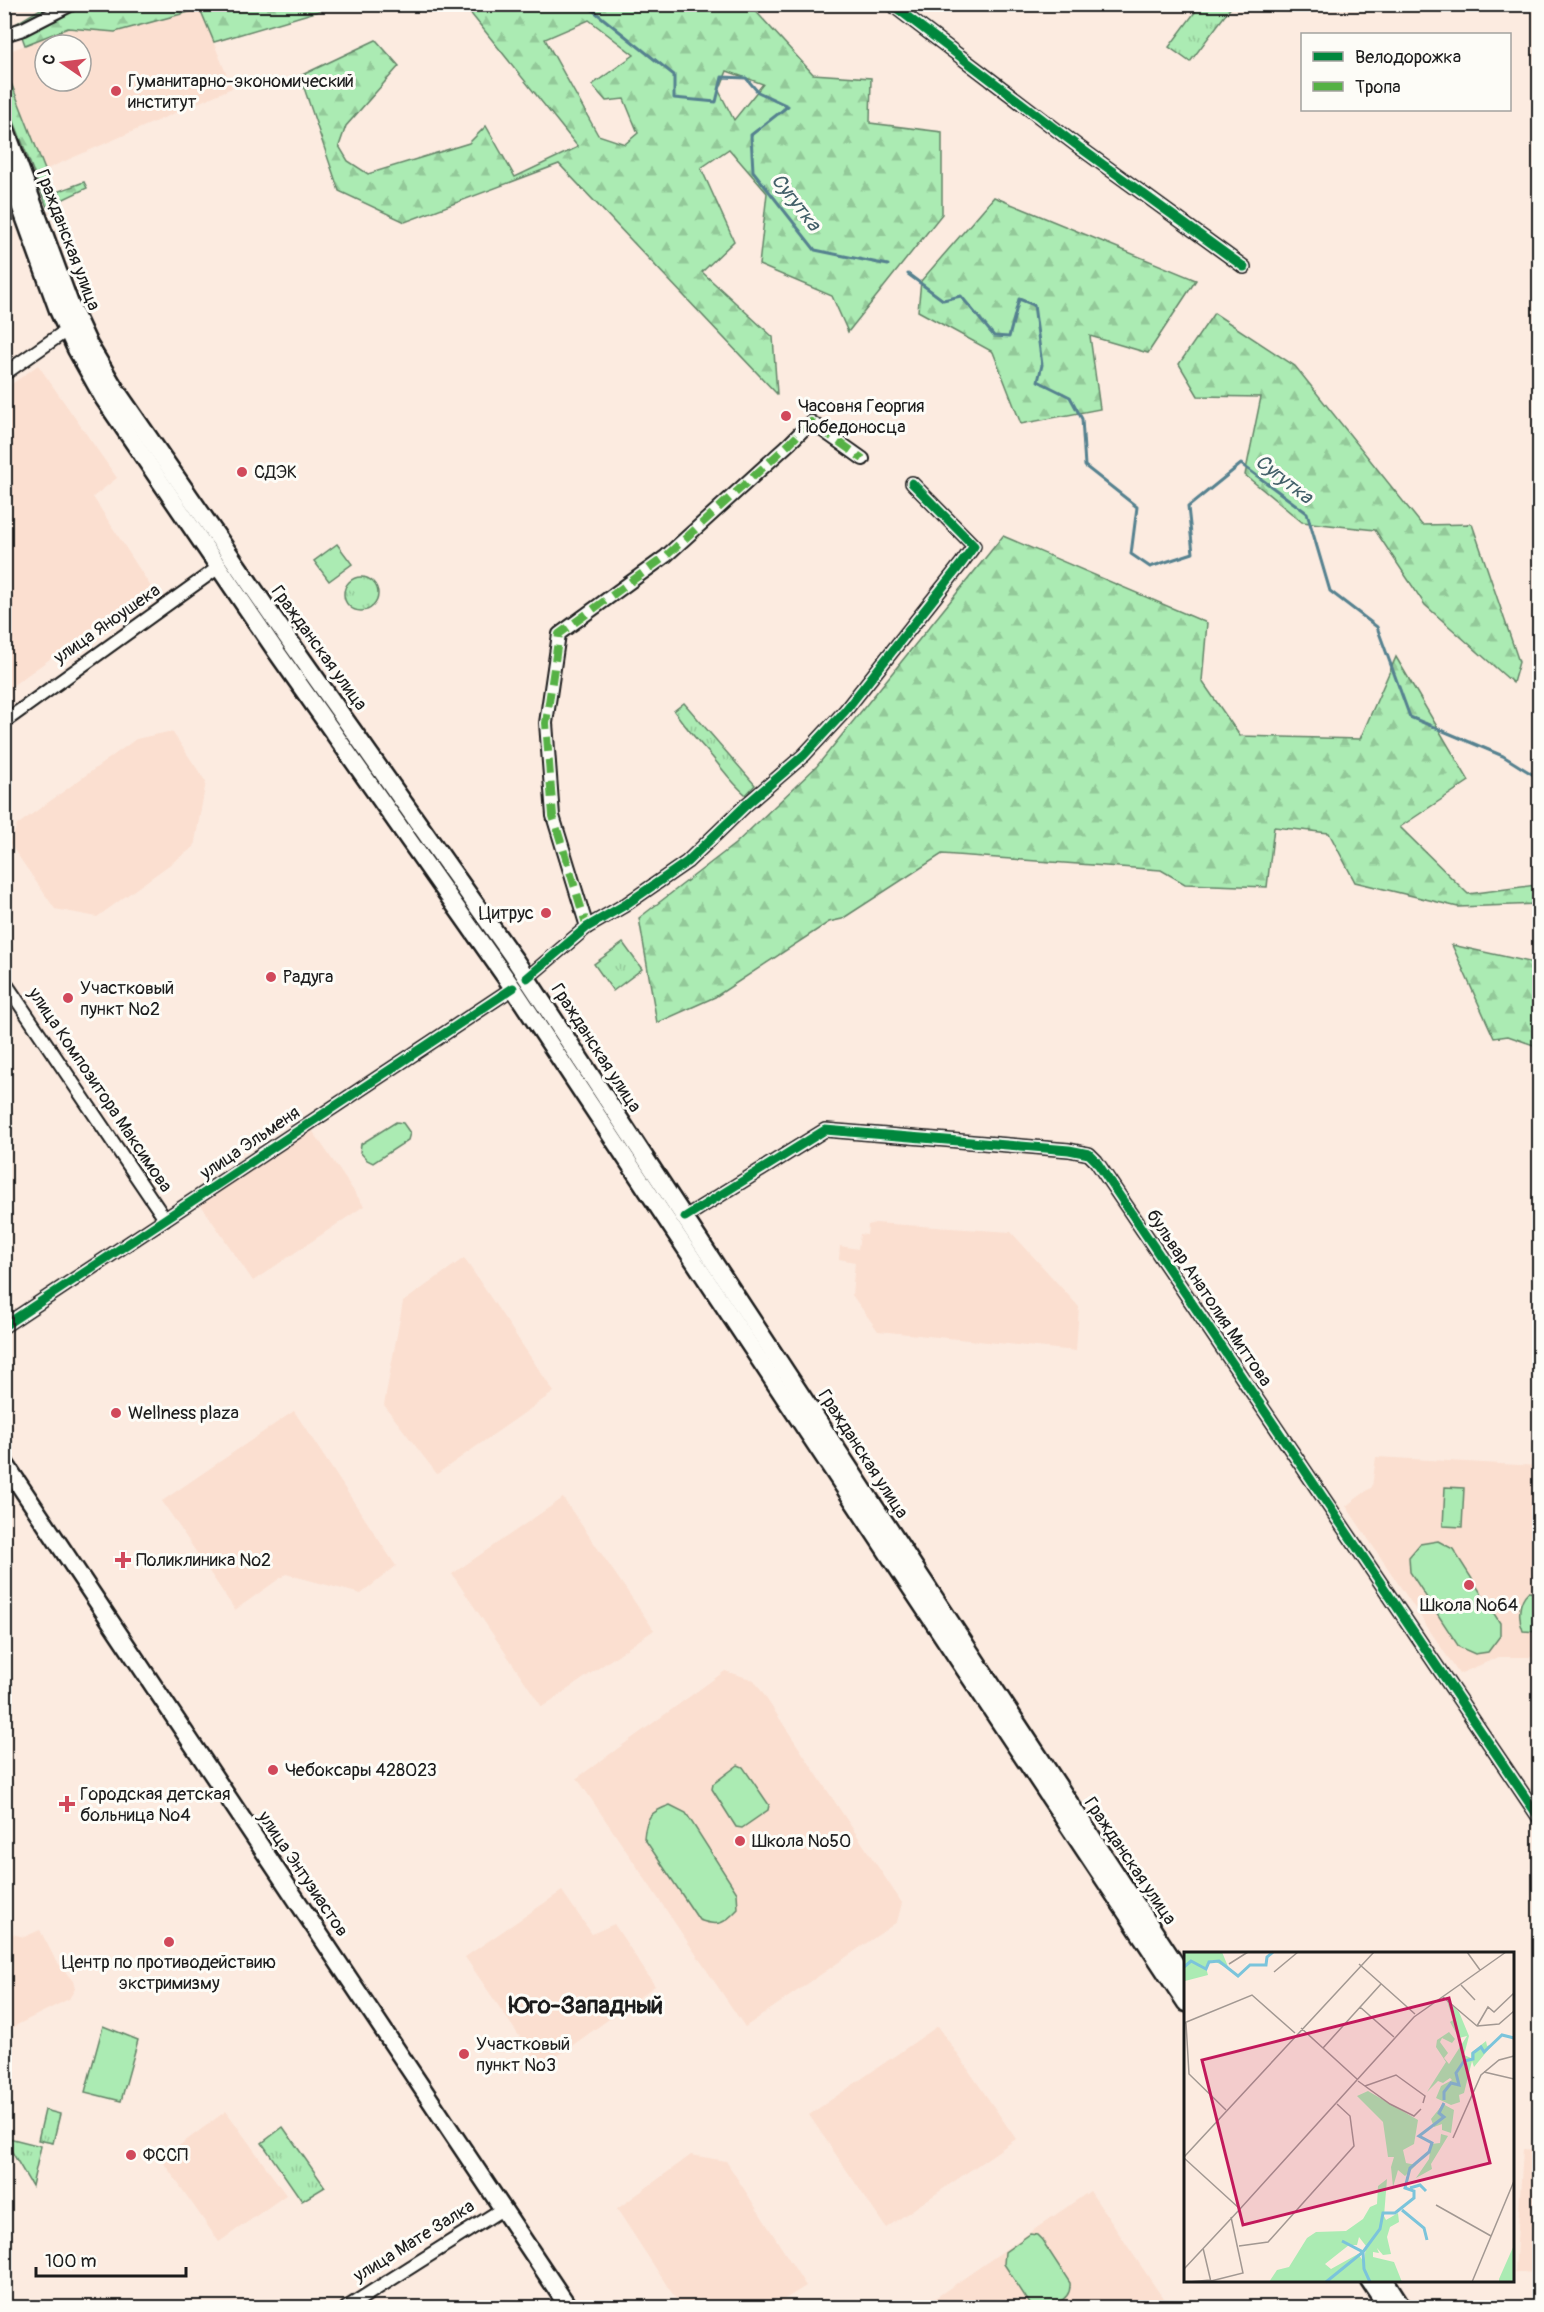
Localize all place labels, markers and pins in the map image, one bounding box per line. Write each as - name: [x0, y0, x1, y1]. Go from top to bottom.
- place label: Гуманитарно-экономический институт: [128, 70, 354, 114]
- marker: Гуманитарно-экономический институт: [109, 84, 123, 98]
- place label: Часовня Георгия Победоносца: [798, 395, 924, 439]
- marker: Часовня Георгия Победоносца: [779, 409, 793, 423]
- place label: СДЭК: [254, 461, 297, 484]
- marker: СДЭК: [235, 465, 249, 479]
- place label: Цитрус: [479, 902, 534, 925]
- marker: Цитрус: [539, 906, 553, 920]
- place label: Радуга: [283, 966, 333, 989]
- marker: Радуга: [264, 970, 278, 984]
- place label: Участковый пункт №2: [80, 977, 174, 1021]
- marker: Участковый пункт №2: [61, 991, 75, 1005]
- place label: Wellness plaza: [128, 1402, 239, 1425]
- marker: Wellness plaza: [109, 1406, 123, 1420]
- place label: Поликлиника №2: [136, 1549, 271, 1572]
- marker: Поликлиника №2: [114, 1551, 132, 1569]
- marker: Школа №64: [1462, 1578, 1476, 1592]
- place label: Школа №64: [1420, 1594, 1519, 1617]
- place label: Чебоксары 428023: [285, 1759, 437, 1782]
- marker: Чебоксары 428023: [266, 1763, 280, 1777]
- place label: Городская детская больница №4: [80, 1783, 230, 1827]
- marker: Городская детская больница №4: [58, 1795, 76, 1813]
- place label: Школа №50: [752, 1830, 851, 1853]
- marker: Школа №50: [733, 1834, 747, 1848]
- marker: Центр по противодействию экстримизму: [162, 1935, 176, 1949]
- place label: Центр по противодействию экстримизму: [62, 1951, 276, 1995]
- place label: Участковый пункт №3: [476, 2033, 570, 2077]
- marker: Участковый пункт №3: [457, 2047, 471, 2061]
- place label: ФССП: [143, 2144, 188, 2167]
- marker: ФССП: [124, 2148, 138, 2162]

